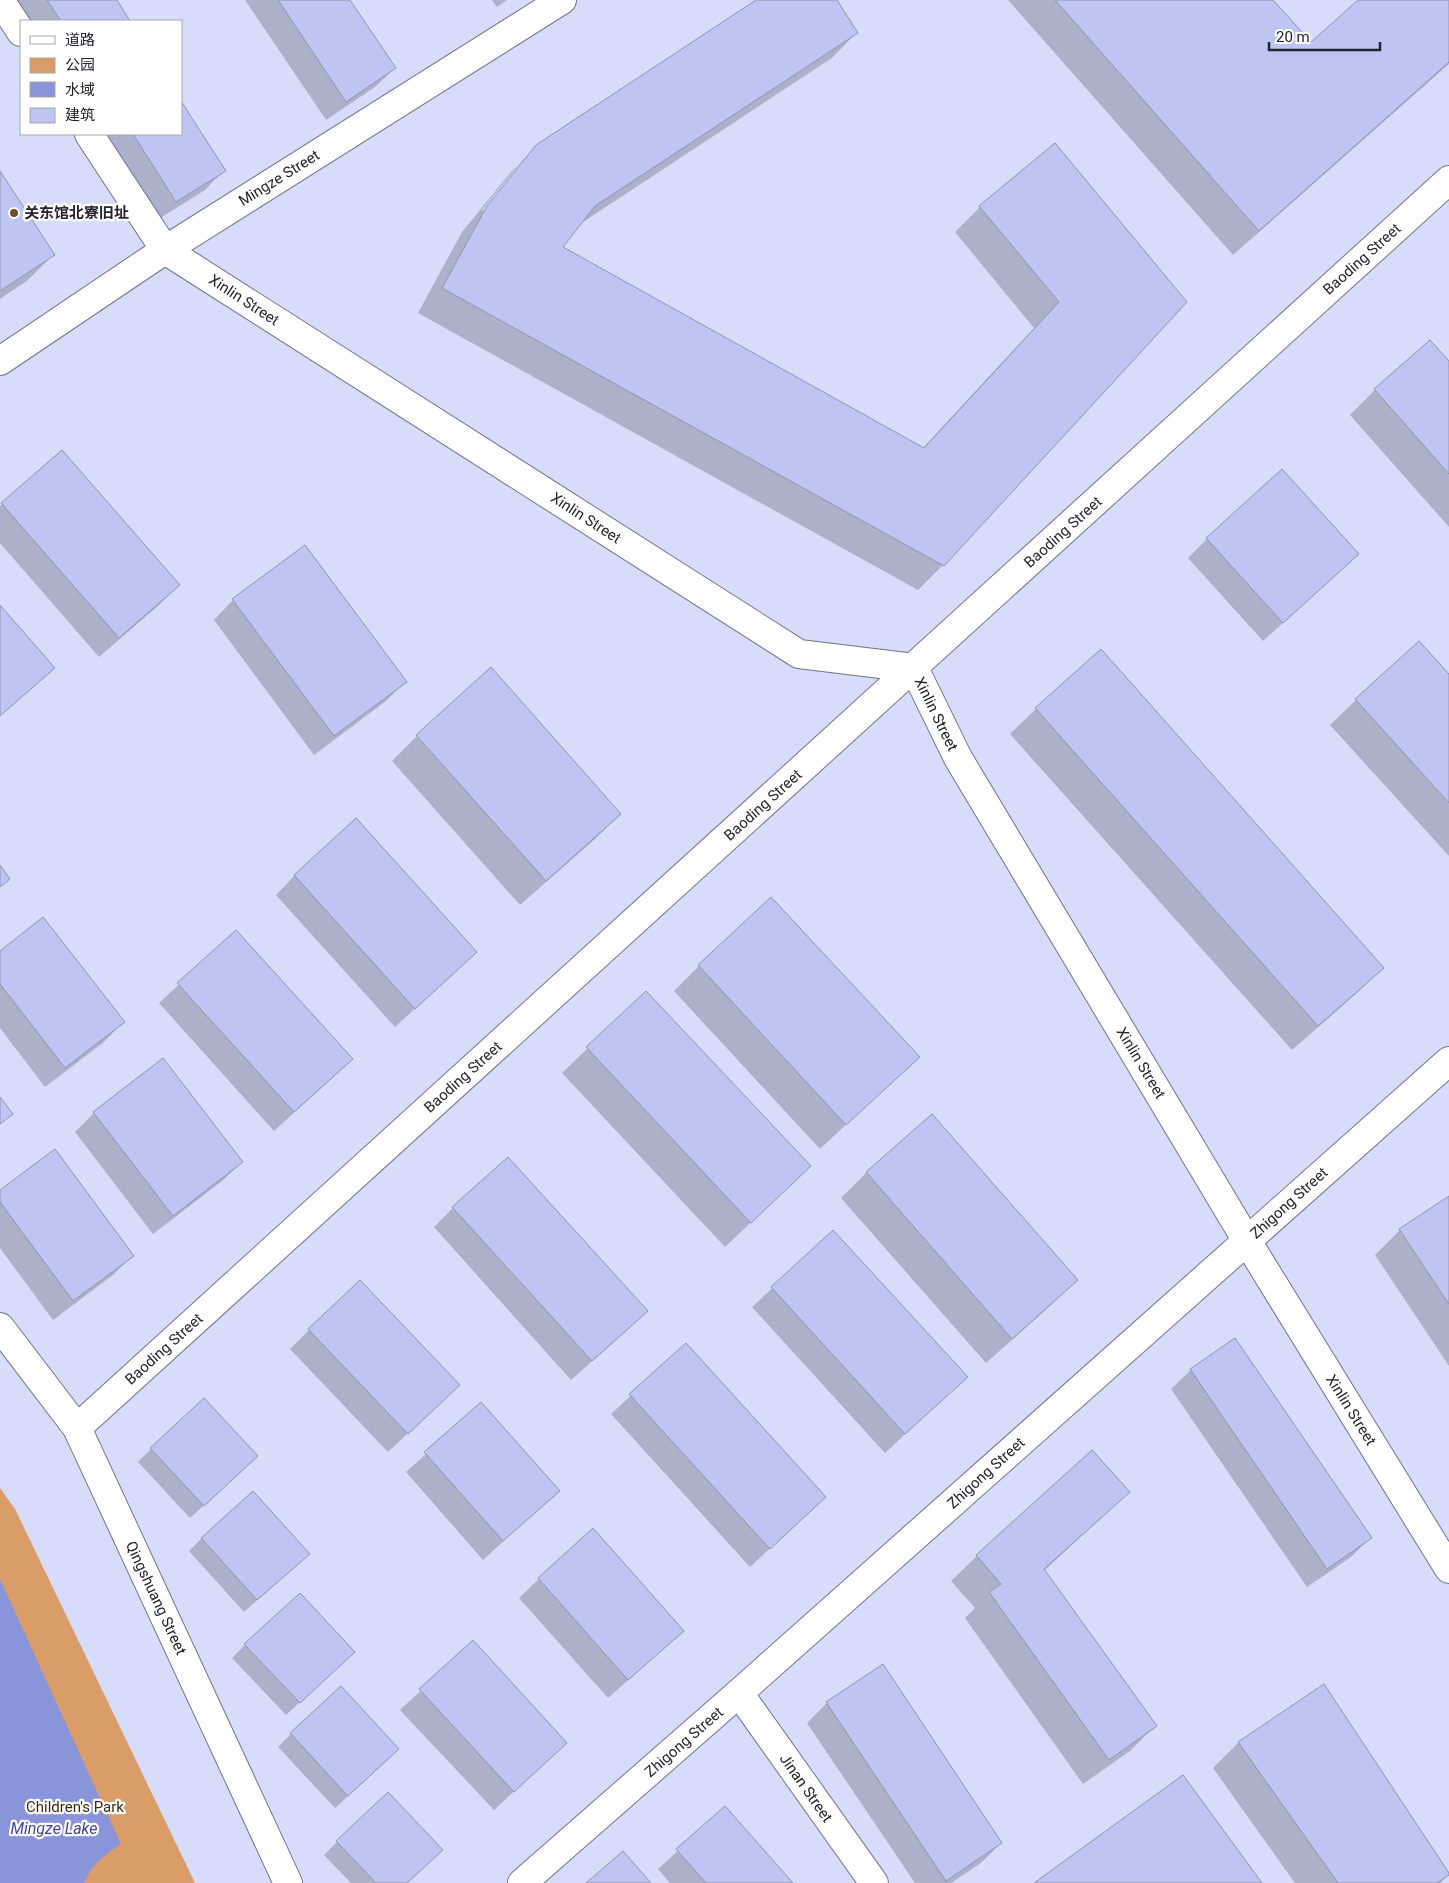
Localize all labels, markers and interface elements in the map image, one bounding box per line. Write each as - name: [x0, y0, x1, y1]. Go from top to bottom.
- legend: [20, 20, 182, 135]
- scale bar: [1269, 20, 1380, 52]
- text: 20 m: [1276, 28, 1310, 46]
- text: 道路: [65, 31, 95, 49]
- text: 公园: [65, 56, 95, 74]
- text: 水域: [65, 81, 95, 99]
- text: 建筑: [65, 106, 95, 124]
- street label: Mingze Street: [235, 146, 323, 210]
- place label: 关东馆北寮旧址: [24, 204, 129, 222]
- marker: 关东馆北寮旧址: [8, 207, 20, 219]
- street label: Baoding Street: [1319, 219, 1405, 299]
- street label: Xinlin Street: [205, 271, 283, 329]
- street label: Xinlin Street: [547, 489, 625, 547]
- street label: Baoding Street: [1020, 492, 1106, 572]
- street label: Xinlin Street: [910, 674, 962, 754]
- street label: Baoding Street: [720, 765, 806, 845]
- street label: Xinlin Street: [1113, 1024, 1169, 1102]
- street label: Baoding Street: [420, 1037, 506, 1117]
- street label: Zhigong Street: [1247, 1164, 1331, 1242]
- street label: Baoding Street: [121, 1309, 207, 1389]
- street label: Xinlin Street: [1322, 1371, 1380, 1449]
- street label: Zhigong Street: [944, 1434, 1028, 1512]
- street label: Qingshuang Street: [122, 1538, 190, 1658]
- street label: Zhigong Street: [641, 1703, 727, 1781]
- street label: Jinan Street: [776, 1750, 836, 1826]
- park label: Children's Park: [26, 1798, 124, 1816]
- water label: Mingze Lake: [10, 1819, 98, 1838]

